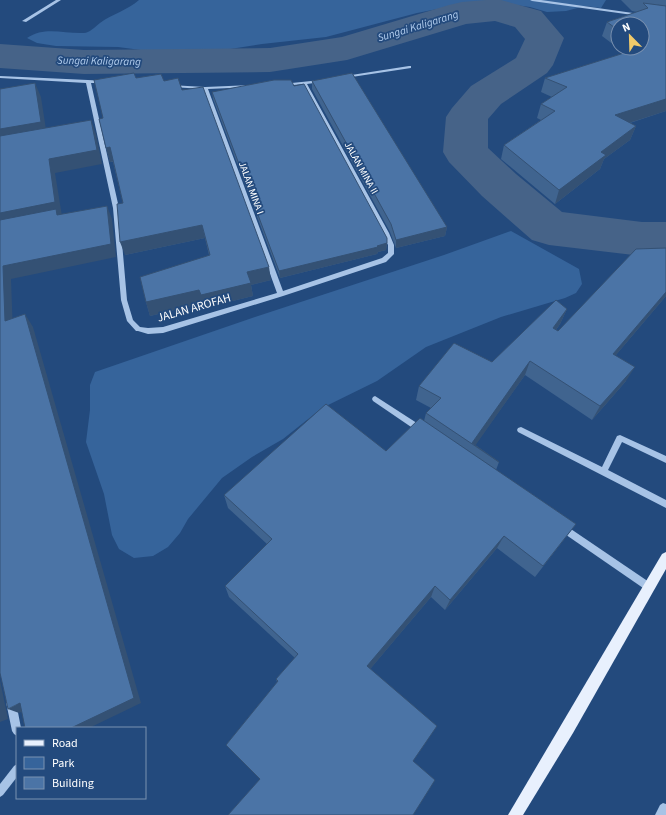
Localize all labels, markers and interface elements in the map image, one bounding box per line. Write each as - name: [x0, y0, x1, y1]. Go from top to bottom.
- water label: Sungai Kaligarang: [376, 7, 460, 45]
- north arrow: [610, 16, 650, 56]
- text: N: [620, 19, 633, 36]
- water label: Sungai Kaligarang: [57, 53, 141, 69]
- street label: JALAN MINA II: [341, 139, 381, 197]
- street label: JALAN MINA I: [235, 160, 267, 216]
- street label: JALAN AROFAH: [155, 289, 233, 327]
- legend: [16, 727, 146, 799]
- text: Road: [52, 735, 78, 752]
- text: Park: [52, 755, 74, 772]
- text: Building: [52, 775, 94, 792]

